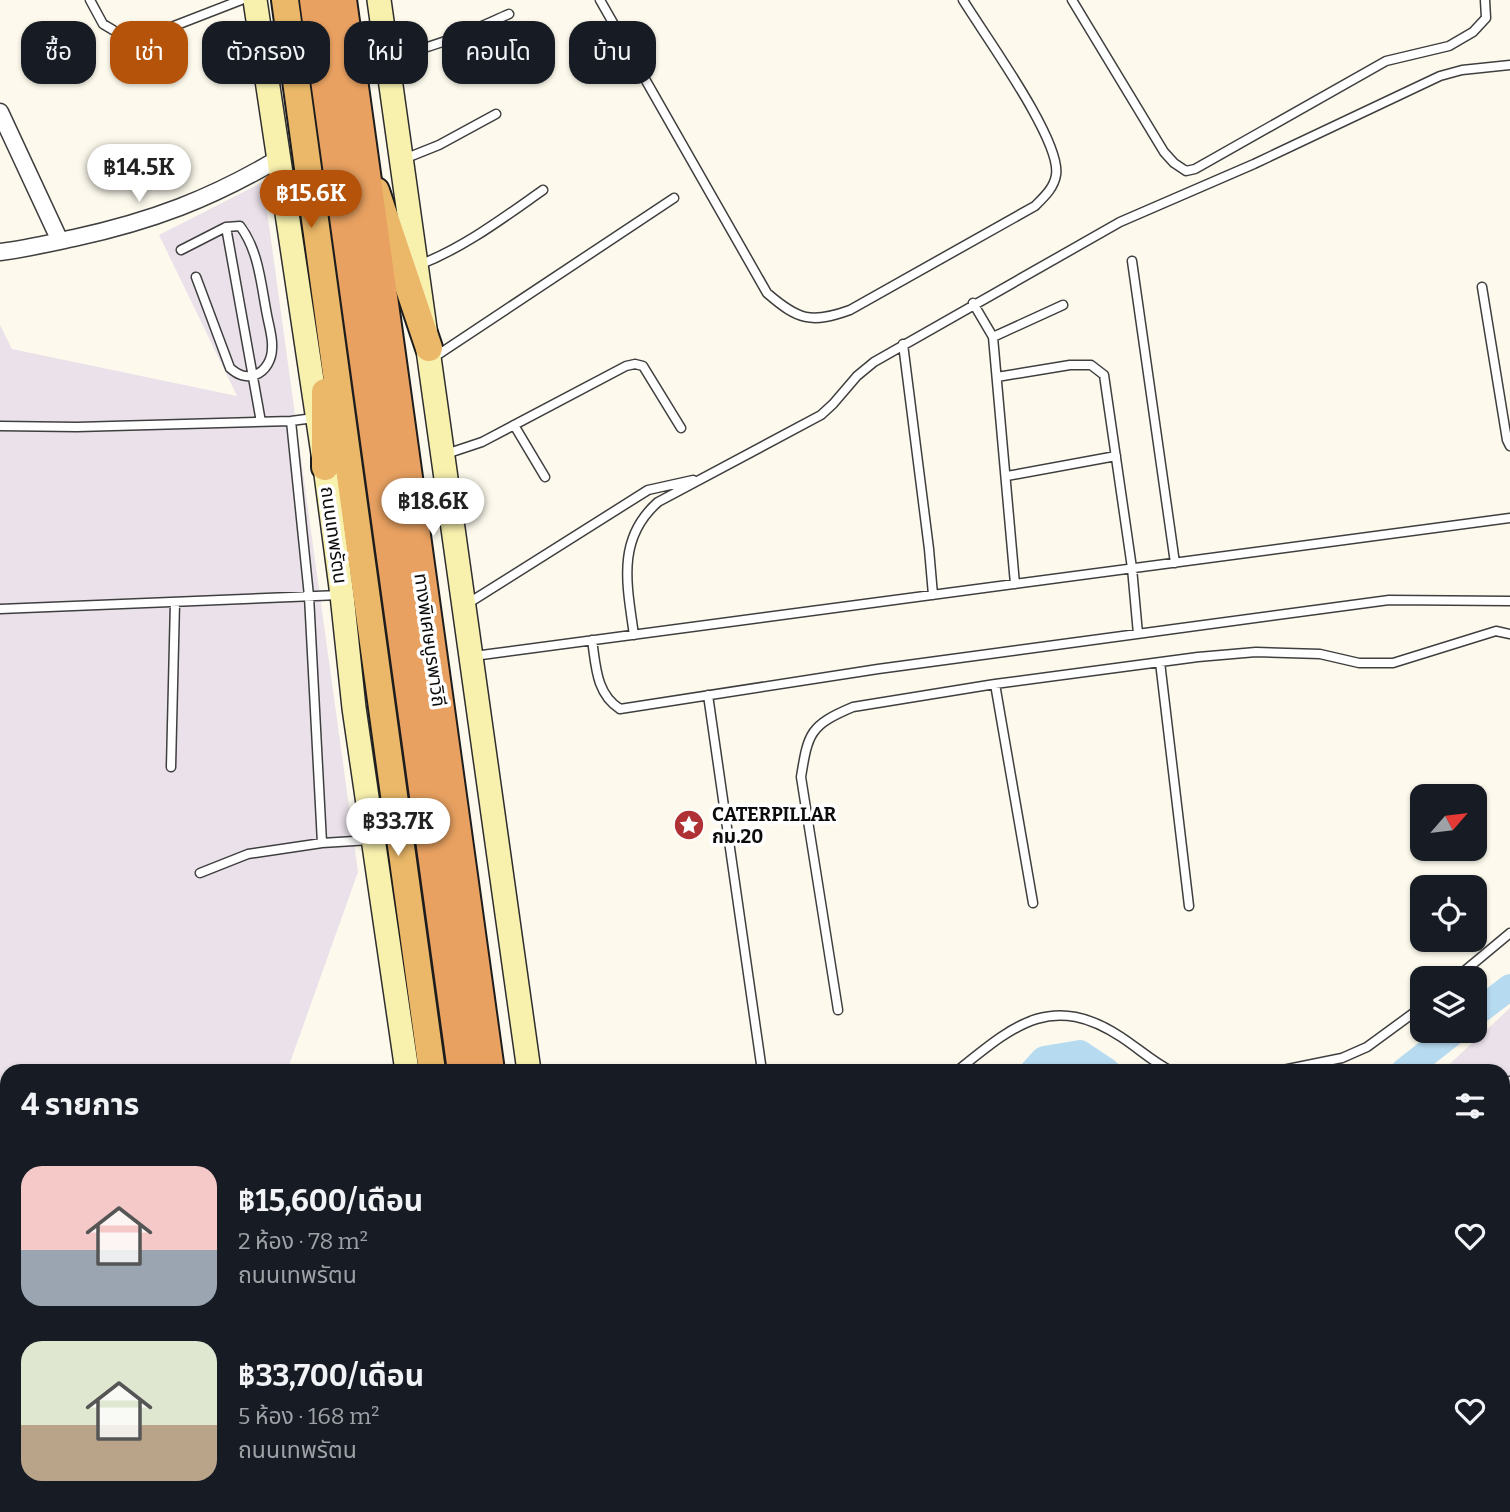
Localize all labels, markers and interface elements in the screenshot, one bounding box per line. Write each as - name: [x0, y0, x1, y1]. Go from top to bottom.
- chip: ซื้อ: [21, 21, 96, 84]
- chip: เช่า: [110, 21, 188, 84]
- chip: ตัวกรอง: [202, 21, 330, 84]
- chip: ใหม่: [344, 21, 428, 84]
- chip: คอนโด: [442, 21, 555, 84]
- chip: บ้าน: [569, 21, 656, 84]
- pin: ฿14.5K: [82, 144, 196, 204]
- text: ฿14.5K: [103, 153, 175, 181]
- pin: ฿15.6K: [254, 170, 368, 230]
- text: ฿15.6K: [276, 179, 346, 207]
- pin: ฿18.6K: [376, 478, 490, 538]
- street label: ถนนเทพรัตน: [316, 485, 352, 585]
- text: ฿18.6K: [397, 487, 469, 515]
- street label: ทางพิเศษบูรพาวิถี: [408, 572, 451, 708]
- north arrow: [1410, 784, 1488, 861]
- map controls: [1410, 784, 1487, 1043]
- pin: ฿33.7K: [341, 798, 455, 858]
- place label: CATERPILLAR กม.20: [712, 803, 837, 848]
- text: ฿33.7K: [362, 807, 434, 835]
- place icon: CATERPILLAR กม.20: [672, 808, 706, 842]
- button: locate: [1410, 875, 1487, 952]
- button: layers: [1410, 966, 1487, 1043]
- text: 4 รายการ: [21, 1087, 139, 1123]
- icon: filters: [1451, 1087, 1489, 1125]
- text: ฿15,600/เดือน: [238, 1183, 423, 1219]
- icon: home: [77, 1194, 161, 1278]
- icon: heart: [1451, 1217, 1489, 1255]
- text: 2 ห้อง · 78 m²: [238, 1227, 368, 1255]
- text: ถนนเทพรัตน: [238, 1261, 357, 1289]
- text: ฿33,700/เดือน: [238, 1358, 424, 1394]
- icon: home: [77, 1369, 161, 1453]
- icon: heart: [1451, 1392, 1489, 1430]
- text: 5 ห้อง · 168 m²: [238, 1402, 379, 1430]
- text: ถนนเทพรัตน: [238, 1436, 357, 1464]

